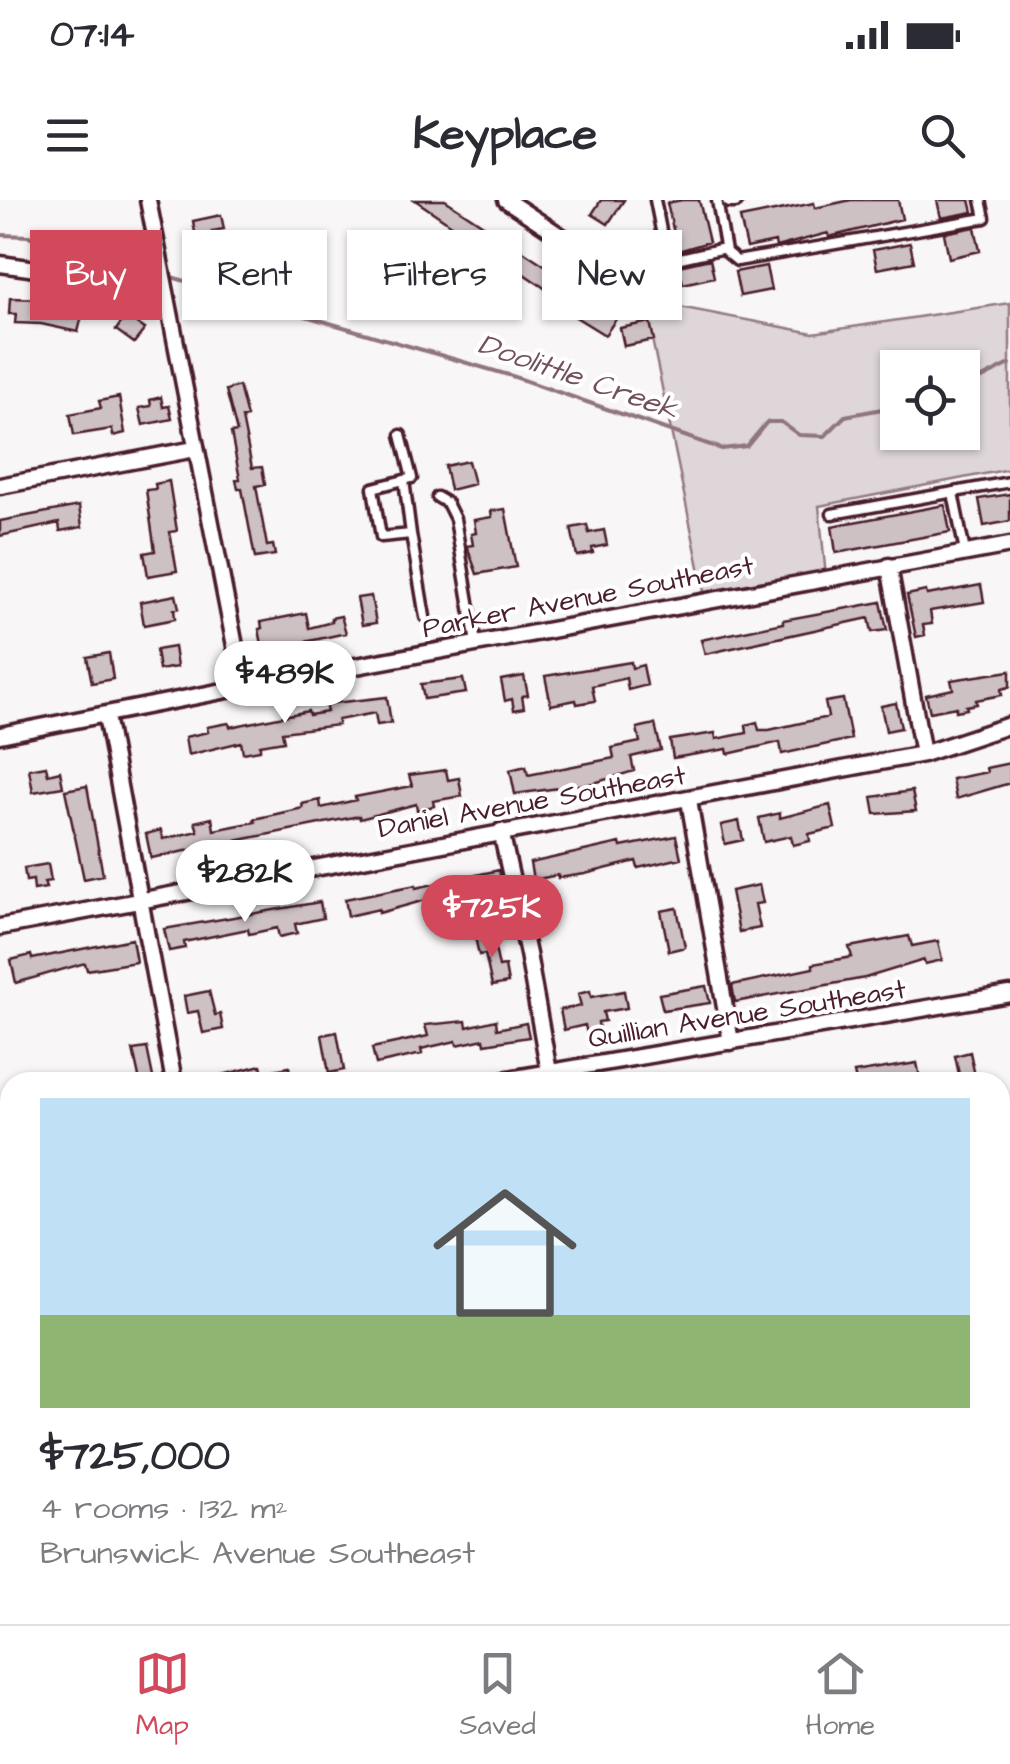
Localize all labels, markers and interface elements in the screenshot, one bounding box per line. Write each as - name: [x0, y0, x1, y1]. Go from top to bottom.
- text: 07:14: [50, 9, 134, 61]
- text: Keyplace: [413, 104, 597, 166]
- icon: menu: [40, 108, 95, 163]
- icon: search: [915, 108, 970, 163]
- chip: Buy: [30, 230, 162, 320]
- chip: Rent: [182, 230, 327, 320]
- chip: Filters: [347, 230, 522, 320]
- chip: New: [542, 230, 682, 320]
- water label: Doolittle Creek: [473, 323, 684, 431]
- map controls: [880, 350, 980, 450]
- button: locate: [880, 350, 980, 450]
- street label: Parker Avenue Southeast: [419, 546, 758, 648]
- pin: $489K: [215, 641, 355, 726]
- text: $489K: [236, 651, 334, 696]
- street label: Daniel Avenue Southeast: [375, 756, 689, 848]
- pin: $282K: [175, 840, 315, 925]
- text: $282K: [198, 850, 292, 895]
- pin: $725K: [422, 875, 562, 960]
- text: $725K: [443, 885, 541, 930]
- street label: Quillian Avenue Southeast: [585, 970, 909, 1058]
- icon: home: [415, 1163, 595, 1343]
- text: $725,000: [40, 1428, 230, 1486]
- text: 4 rooms · 132 m²: [40, 1486, 288, 1531]
- text: Brunswick Avenue Southeast: [40, 1531, 475, 1576]
- tab: Map: [135, 1646, 190, 1745]
- tab: Saved: [460, 1646, 536, 1745]
- tab: Home: [805, 1646, 875, 1745]

